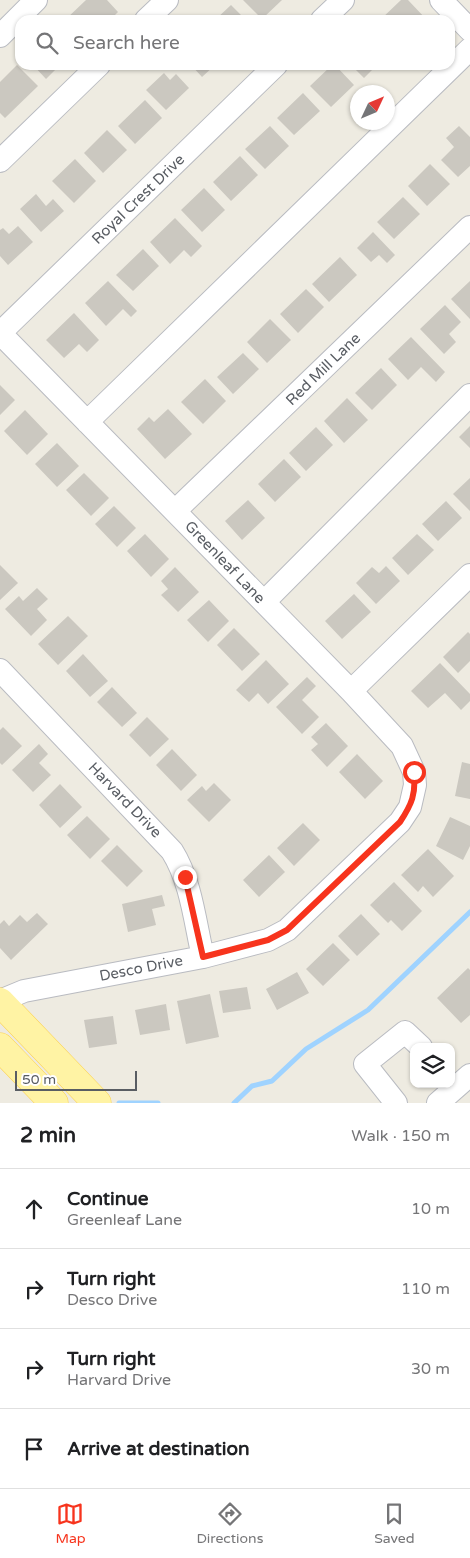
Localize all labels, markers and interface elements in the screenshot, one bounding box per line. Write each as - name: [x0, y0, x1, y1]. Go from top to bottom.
- search box: [15, 15, 455, 70]
- icon: search: [33, 29, 61, 57]
- text: Search here: [73, 32, 180, 54]
- north arrow: [350, 85, 395, 130]
- street label: Royal Crest Drive: [88, 150, 188, 248]
- street label: Red Mill Lane: [282, 329, 364, 409]
- street label: Greenleaf Lane: [181, 517, 269, 607]
- street label: Harvard Drive: [85, 759, 165, 841]
- route start: [403, 761, 426, 784]
- route end: [174, 866, 197, 889]
- street label: Desco Drive: [98, 951, 184, 985]
- map controls: [410, 1043, 455, 1088]
- button: layers: [410, 1043, 455, 1088]
- scale bar: [15, 1068, 138, 1091]
- text: 50 m: [22, 1071, 56, 1088]
- text: 2 min: [20, 1123, 76, 1148]
- text: Walk · 150 m: [351, 1126, 450, 1146]
- text: Continue: [67, 1188, 149, 1210]
- icon: ahead: [20, 1195, 48, 1223]
- text: 10 m: [411, 1199, 450, 1219]
- text: Greenleaf Lane: [67, 1210, 182, 1230]
- text: Turn right: [67, 1268, 155, 1290]
- icon: right: [20, 1275, 48, 1303]
- text: 110 m: [401, 1279, 450, 1299]
- text: Desco Drive: [67, 1290, 157, 1310]
- text: Turn right: [67, 1348, 155, 1370]
- icon: right: [20, 1355, 48, 1383]
- text: 30 m: [411, 1359, 450, 1379]
- text: Harvard Drive: [67, 1370, 171, 1390]
- icon: arrive: [20, 1435, 48, 1463]
- text: Arrive at destination: [67, 1438, 250, 1460]
- tab: Map: [55, 1500, 86, 1547]
- tab: Directions: [196, 1500, 263, 1547]
- tab: Saved: [374, 1500, 415, 1547]

